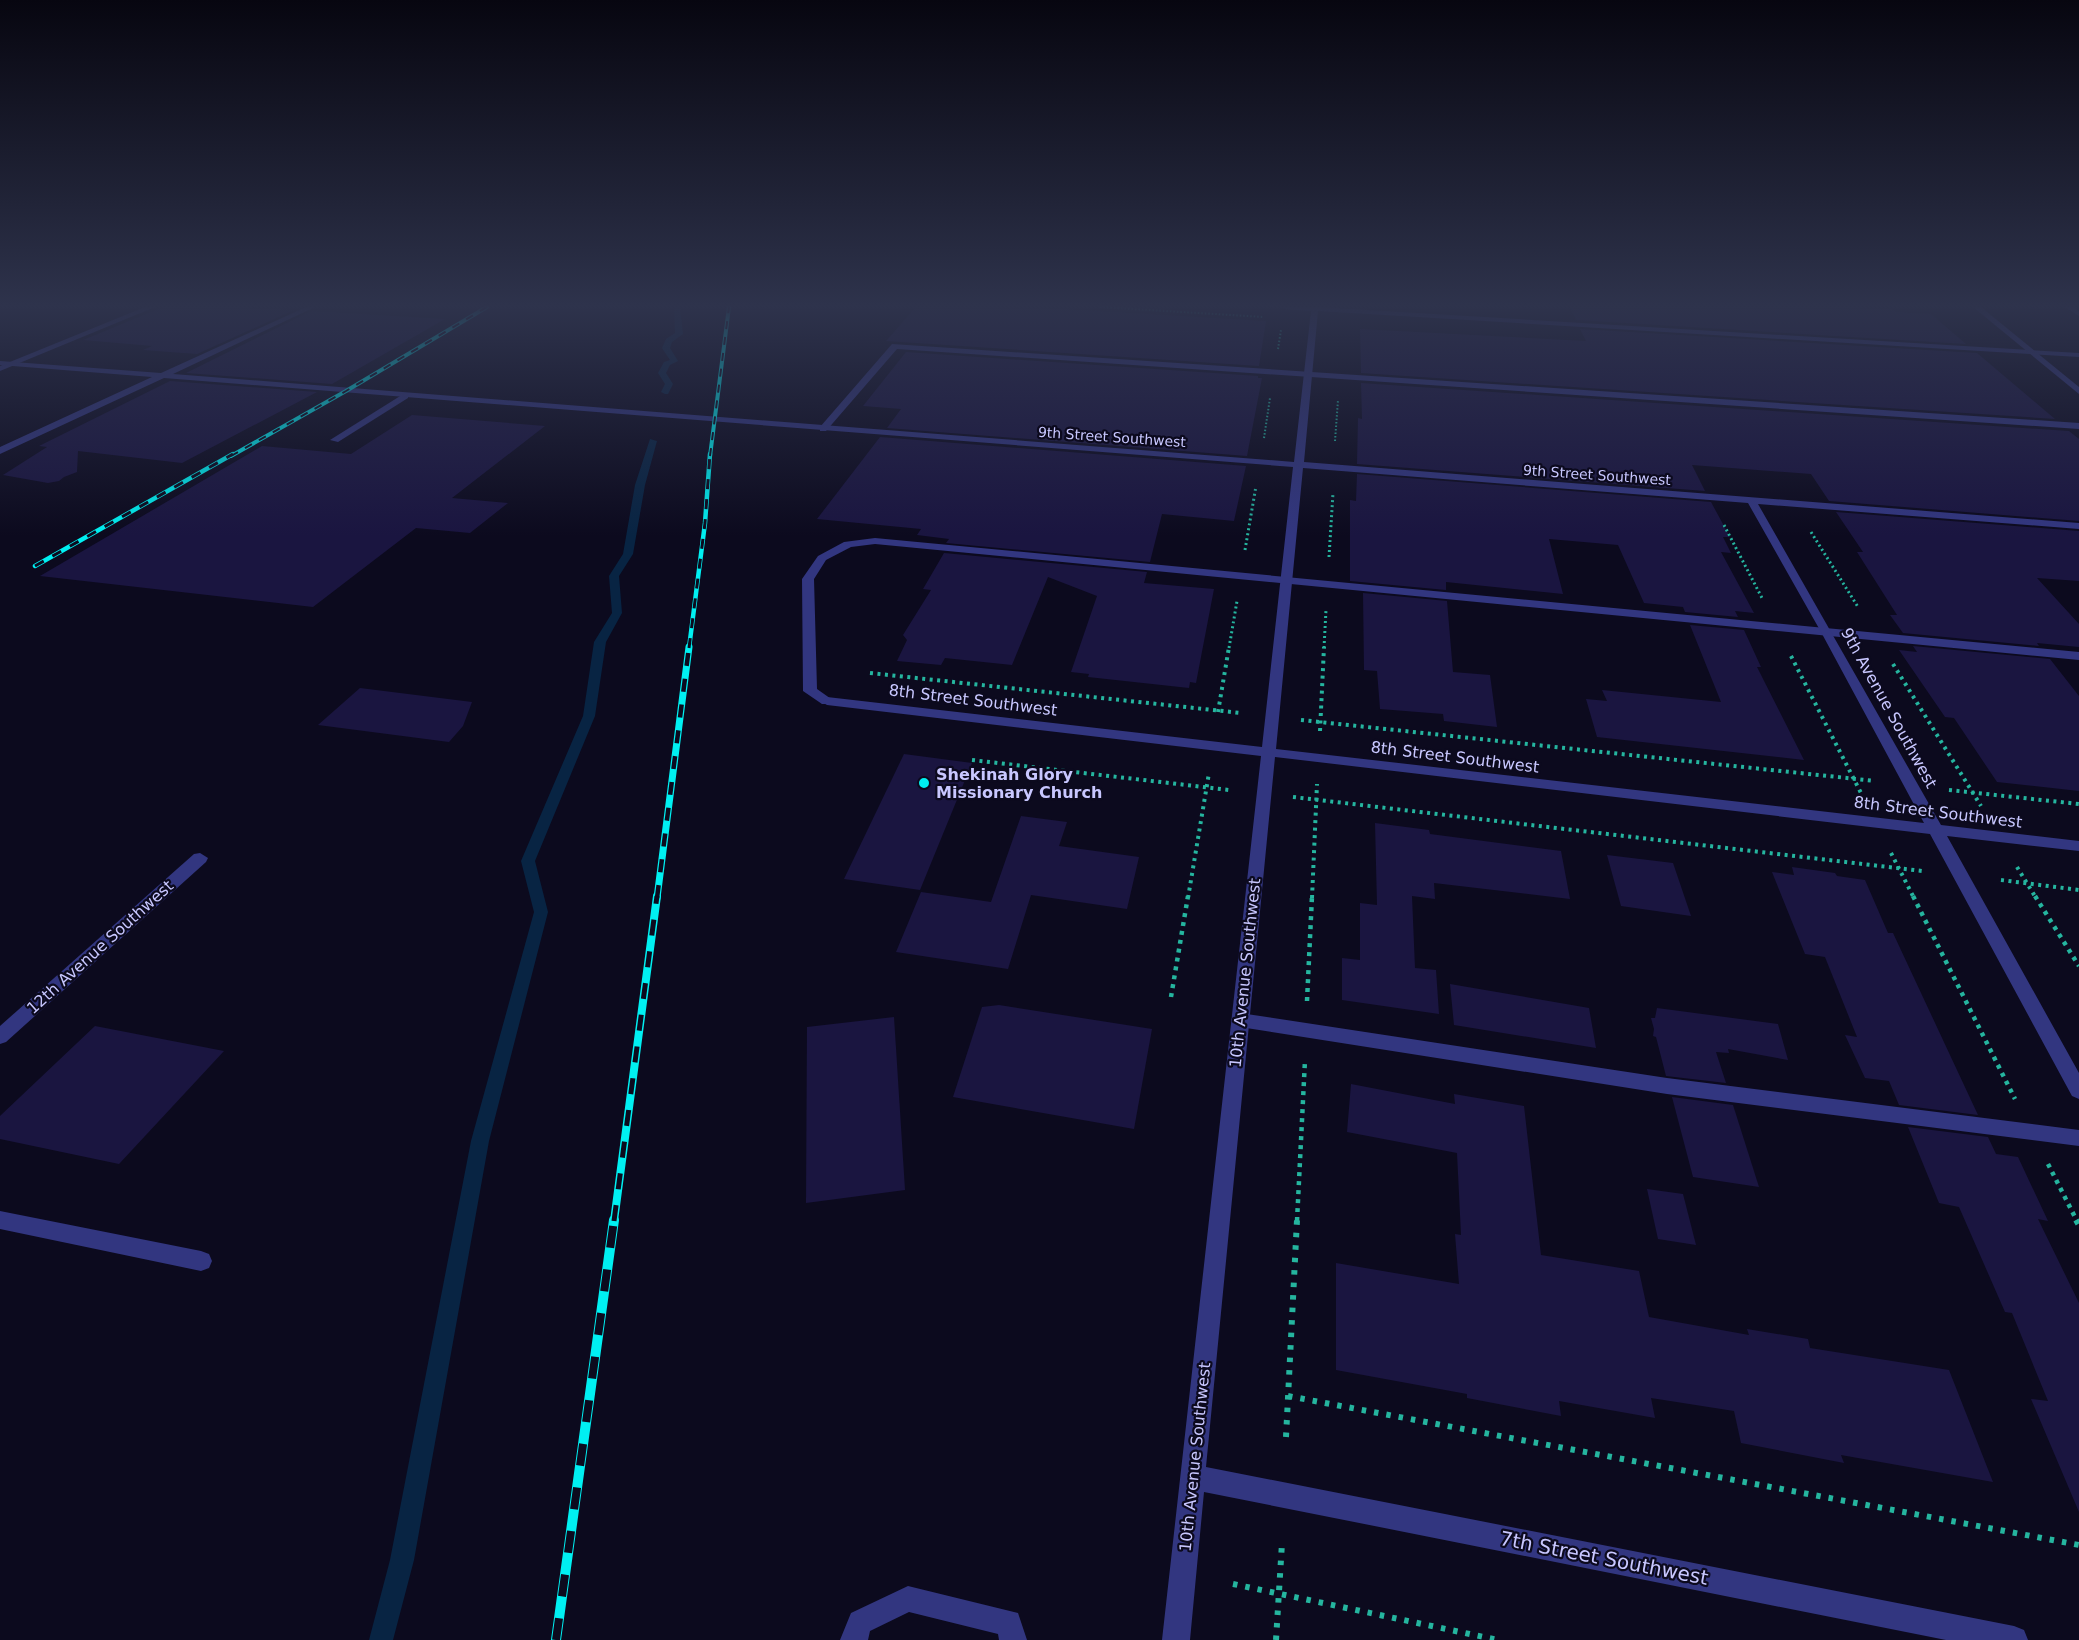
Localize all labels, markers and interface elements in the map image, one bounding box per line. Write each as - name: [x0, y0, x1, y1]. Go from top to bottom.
- street label: 9th Street Southwest: [1037, 424, 1187, 450]
- street label: 9th Street Southwest: [1522, 462, 1672, 488]
- street label: 9th Avenue Southwest: [1837, 625, 1941, 791]
- street label: 8th Street Southwest: [888, 680, 1058, 720]
- street label: 8th Street Southwest: [1370, 737, 1540, 777]
- place label: Shekinah Glory Missionary Church: [936, 765, 1102, 802]
- marker: Shekinah Glory Missionary Church: [917, 776, 931, 790]
- street label: 8th Street Southwest: [1853, 792, 2023, 832]
- street label: 12th Avenue Southwest: [23, 876, 177, 1018]
- street label: 10th Avenue Southwest: [1226, 877, 1264, 1069]
- street label: 10th Avenue Southwest: [1176, 1361, 1214, 1553]
- street label: 7th Street Southwest: [1498, 1526, 1710, 1590]

